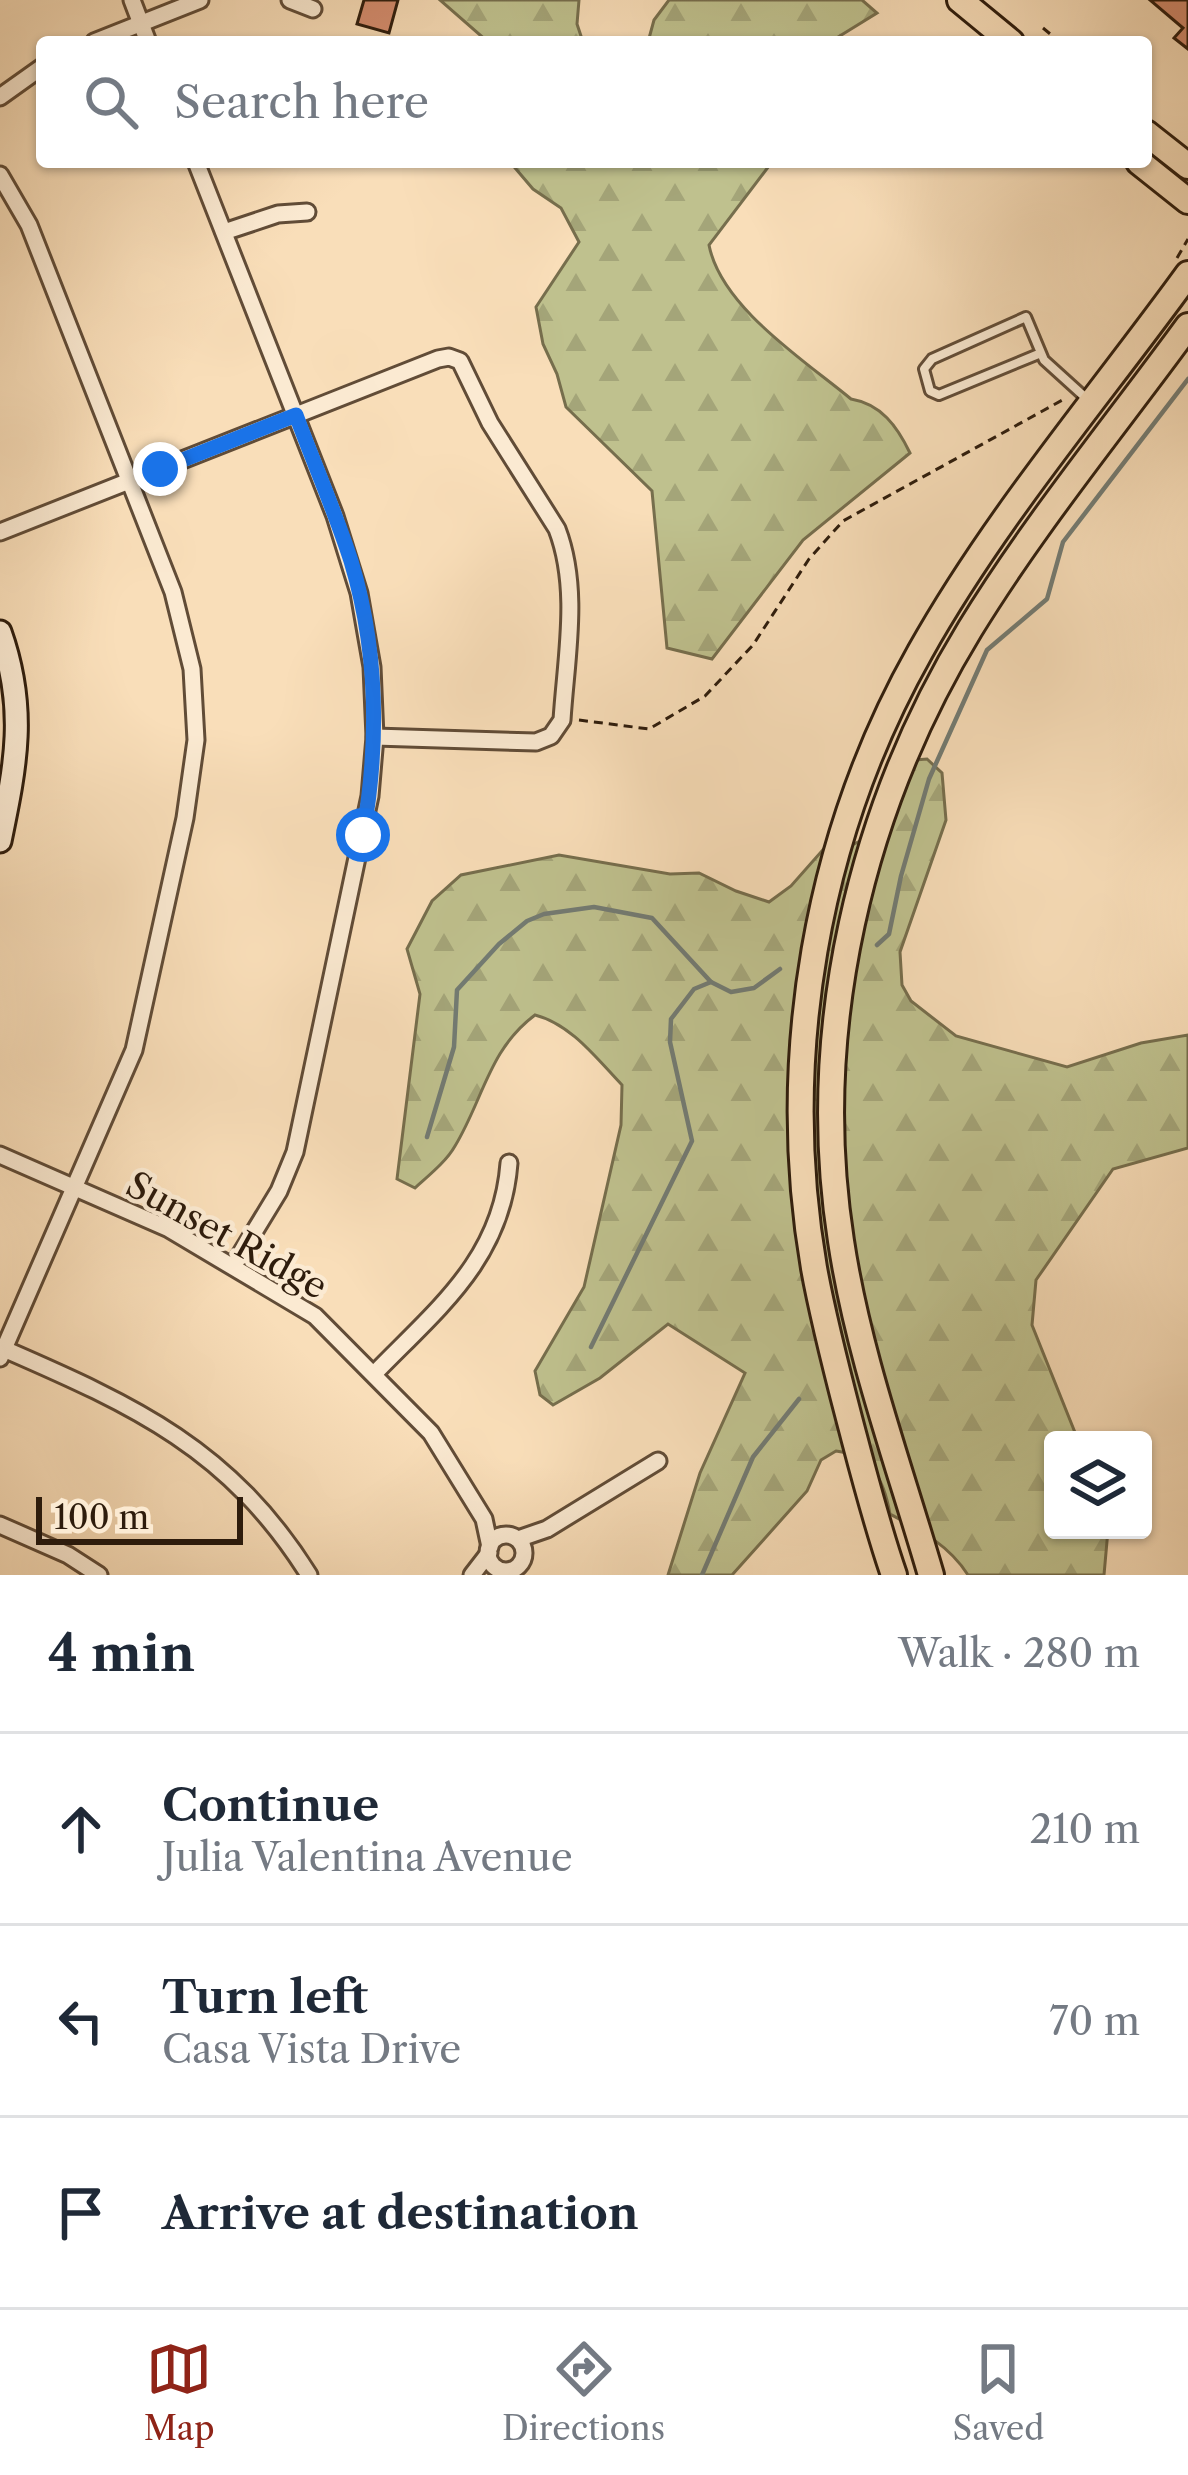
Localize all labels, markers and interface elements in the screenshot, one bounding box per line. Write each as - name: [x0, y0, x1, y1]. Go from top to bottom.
- search box: [36, 36, 1152, 168]
- icon: search: [78, 69, 144, 135]
- text: Search here: [174, 74, 429, 130]
- route end: [133, 442, 187, 496]
- route start: [336, 808, 390, 862]
- street label: Sunset Ridge: [119, 1162, 335, 1308]
- map controls: [1044, 1431, 1152, 1539]
- button: layers: [1044, 1431, 1152, 1539]
- scale bar: [36, 1491, 243, 1544]
- text: 100 m: [54, 1497, 149, 1538]
- text: 4 min: [48, 1622, 195, 1684]
- text: Walk · 280 m: [898, 1629, 1140, 1677]
- text: Continue: [162, 1777, 379, 1833]
- icon: ahead: [48, 1796, 114, 1862]
- text: 210 m: [1030, 1805, 1140, 1853]
- text: Julia Valentina Avenue: [162, 1833, 573, 1881]
- text: Turn left: [162, 1969, 368, 2025]
- icon: left: [48, 1988, 114, 2054]
- text: 70 m: [1049, 1997, 1140, 2045]
- text: Casa Vista Drive: [162, 2025, 461, 2073]
- icon: arrive: [48, 2180, 114, 2246]
- text: Arrive at destination: [162, 2185, 639, 2241]
- tab: Map: [144, 2336, 215, 2449]
- tab: Directions: [502, 2336, 665, 2449]
- tab: Saved: [953, 2336, 1044, 2449]

